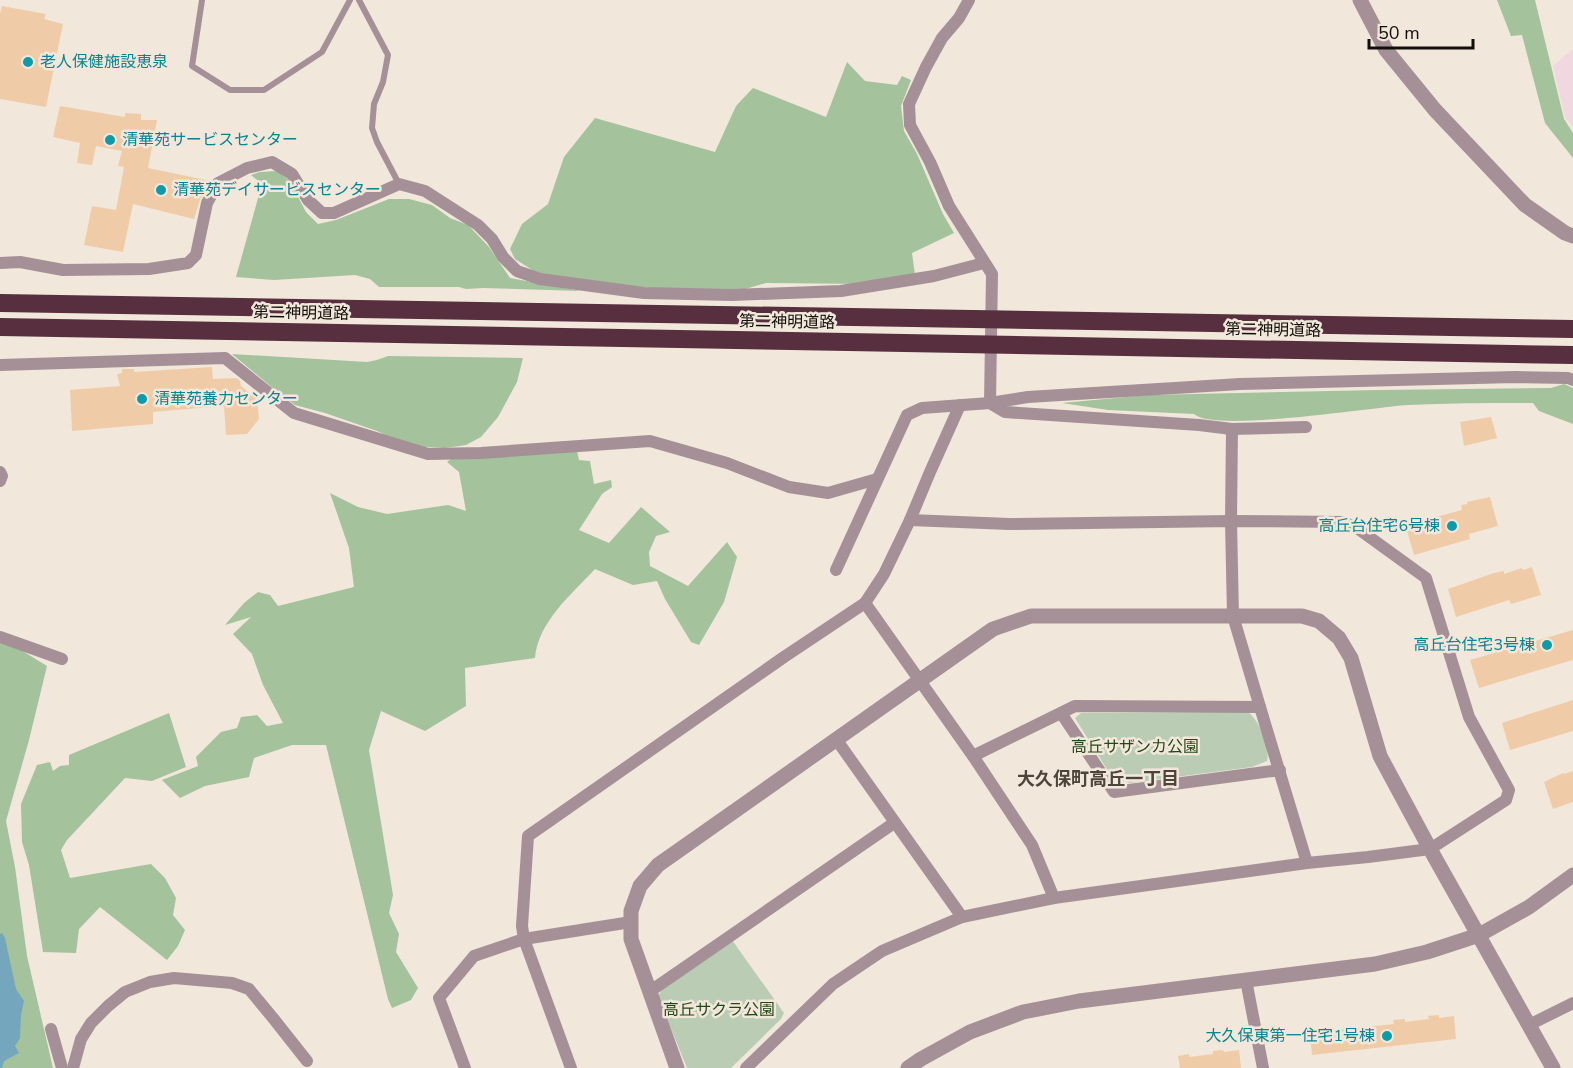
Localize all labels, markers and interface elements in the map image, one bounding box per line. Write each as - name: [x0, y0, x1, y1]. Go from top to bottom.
- scale bar: [1369, 12, 1472, 50]
- text: 50 m: [1378, 21, 1420, 45]
- place label: 老人保健施設恵泉: [40, 51, 168, 73]
- marker: 老人保健施設恵泉: [21, 55, 35, 69]
- place label: 清華苑サービスセンター: [122, 129, 298, 151]
- marker: 清華苑サービスセンター: [103, 133, 117, 147]
- place label: 清華苑デイサービスセンター: [173, 179, 381, 201]
- marker: 清華苑デイサービスセンター: [154, 183, 168, 197]
- street label: 第二神明道路: [253, 301, 349, 325]
- street label: 第二神明道路: [739, 310, 835, 334]
- street label: 第二神明道路: [1225, 318, 1321, 342]
- place label: 清華苑養力センター: [154, 388, 298, 410]
- marker: 清華苑養力センター: [135, 392, 149, 406]
- place label: 高丘台住宅6号棟: [1318, 515, 1440, 537]
- marker: 高丘台住宅6号棟: [1445, 519, 1459, 533]
- place label: 高丘台住宅3号棟: [1413, 634, 1535, 656]
- marker: 高丘台住宅3号棟: [1540, 638, 1554, 652]
- park label: 高丘サザンカ公園: [1071, 736, 1199, 758]
- district label: 大久保町高丘一丁目: [1017, 767, 1179, 791]
- park label: 高丘サクラ公園: [663, 999, 775, 1021]
- place label: 大久保東第一住宅1号棟: [1205, 1025, 1375, 1047]
- marker: 大久保東第一住宅1号棟: [1380, 1029, 1394, 1043]

